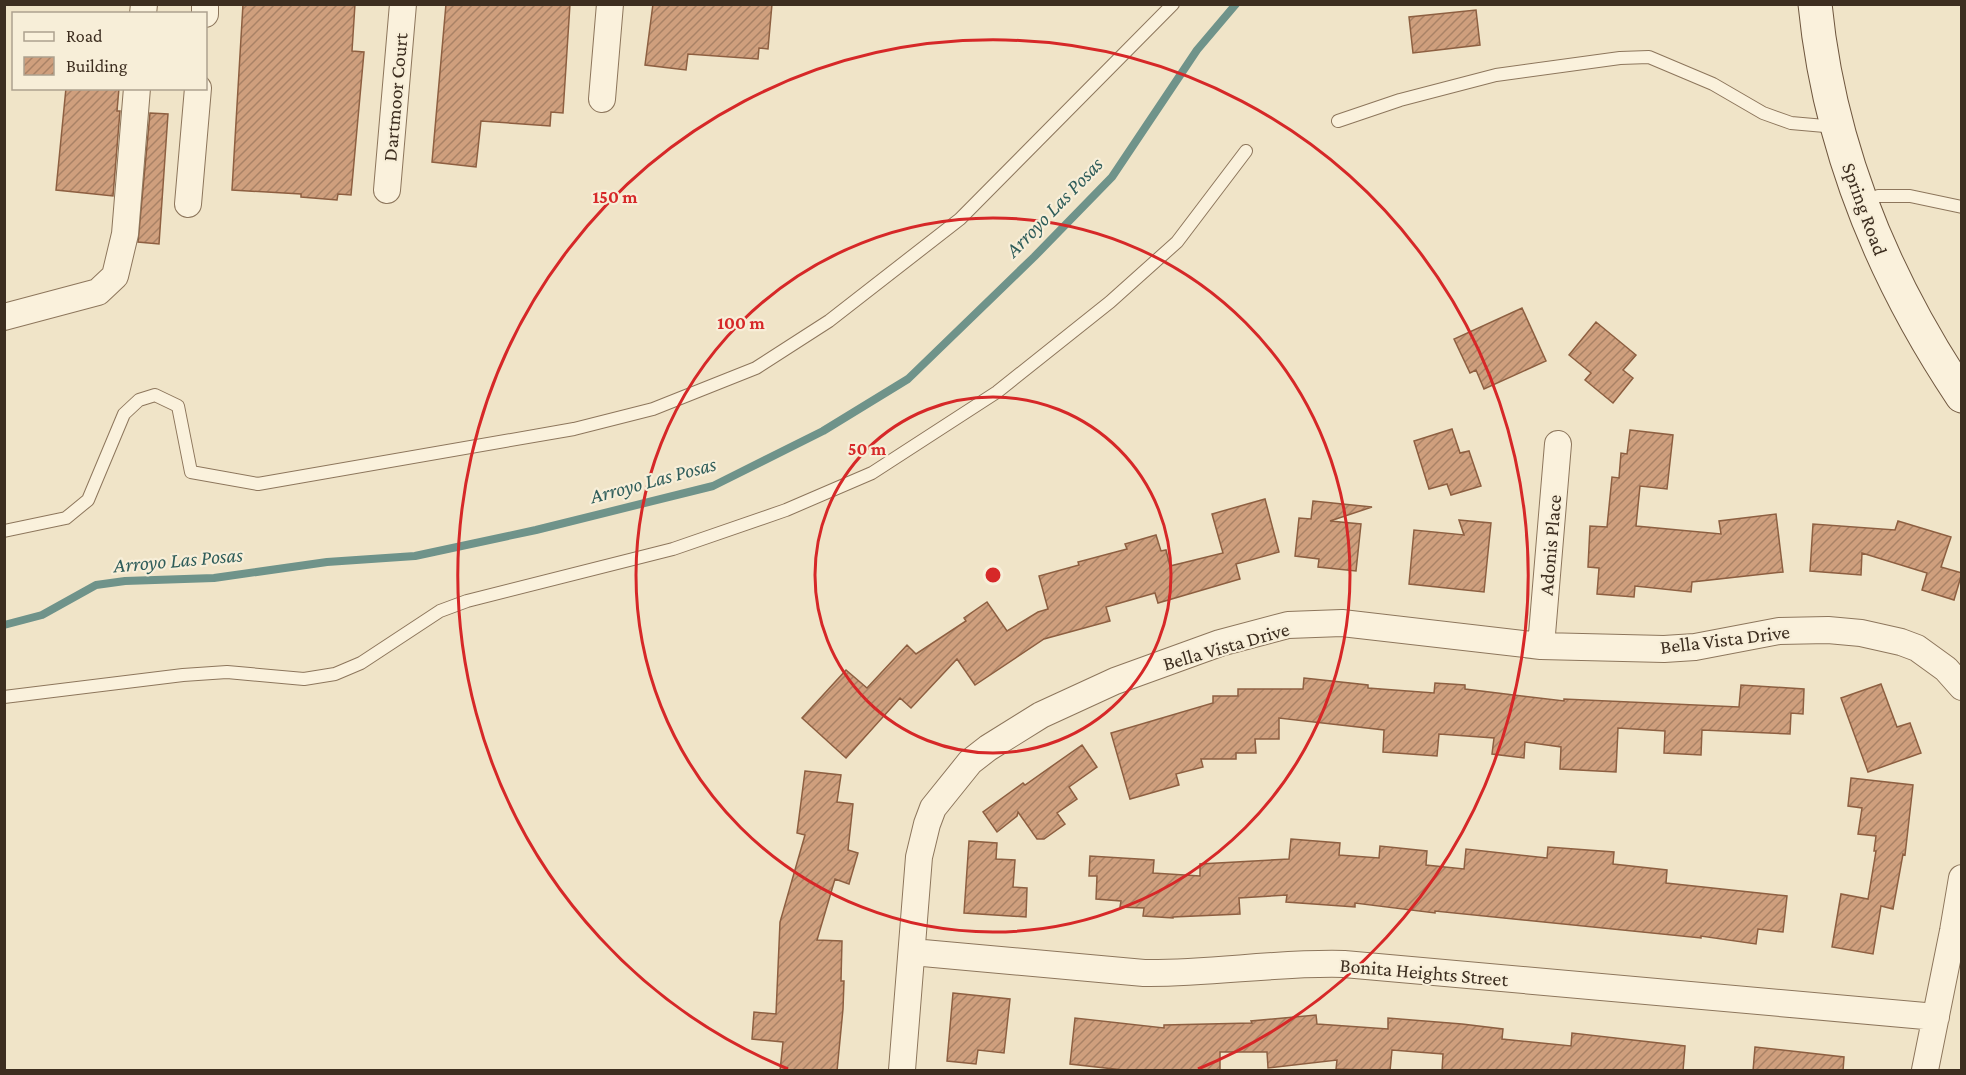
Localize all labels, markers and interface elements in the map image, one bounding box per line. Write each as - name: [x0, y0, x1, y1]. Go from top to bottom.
- legend: [12, 12, 207, 90]
- text: Road: [66, 26, 103, 46]
- street label: Dartmoor Court: [378, 31, 412, 162]
- text: Building: [66, 56, 128, 76]
- water label: Arroyo Las Posas: [1000, 152, 1108, 263]
- street label: Spring Road: [1837, 160, 1892, 259]
- text: 150 m: [592, 187, 638, 207]
- text: 100 m: [717, 313, 765, 333]
- text: 50 m: [848, 439, 887, 459]
- water label: Arroyo Las Posas: [586, 452, 719, 509]
- street label: Adonis Place: [1535, 494, 1565, 596]
- water label: Arroyo Las Posas: [111, 542, 244, 578]
- centre of rings: [983, 565, 1003, 585]
- street label: Bella Vista Drive: [1160, 617, 1292, 675]
- street label: Bella Vista Drive: [1659, 620, 1791, 658]
- street label: Bonita Heights Street: [1339, 954, 1509, 991]

